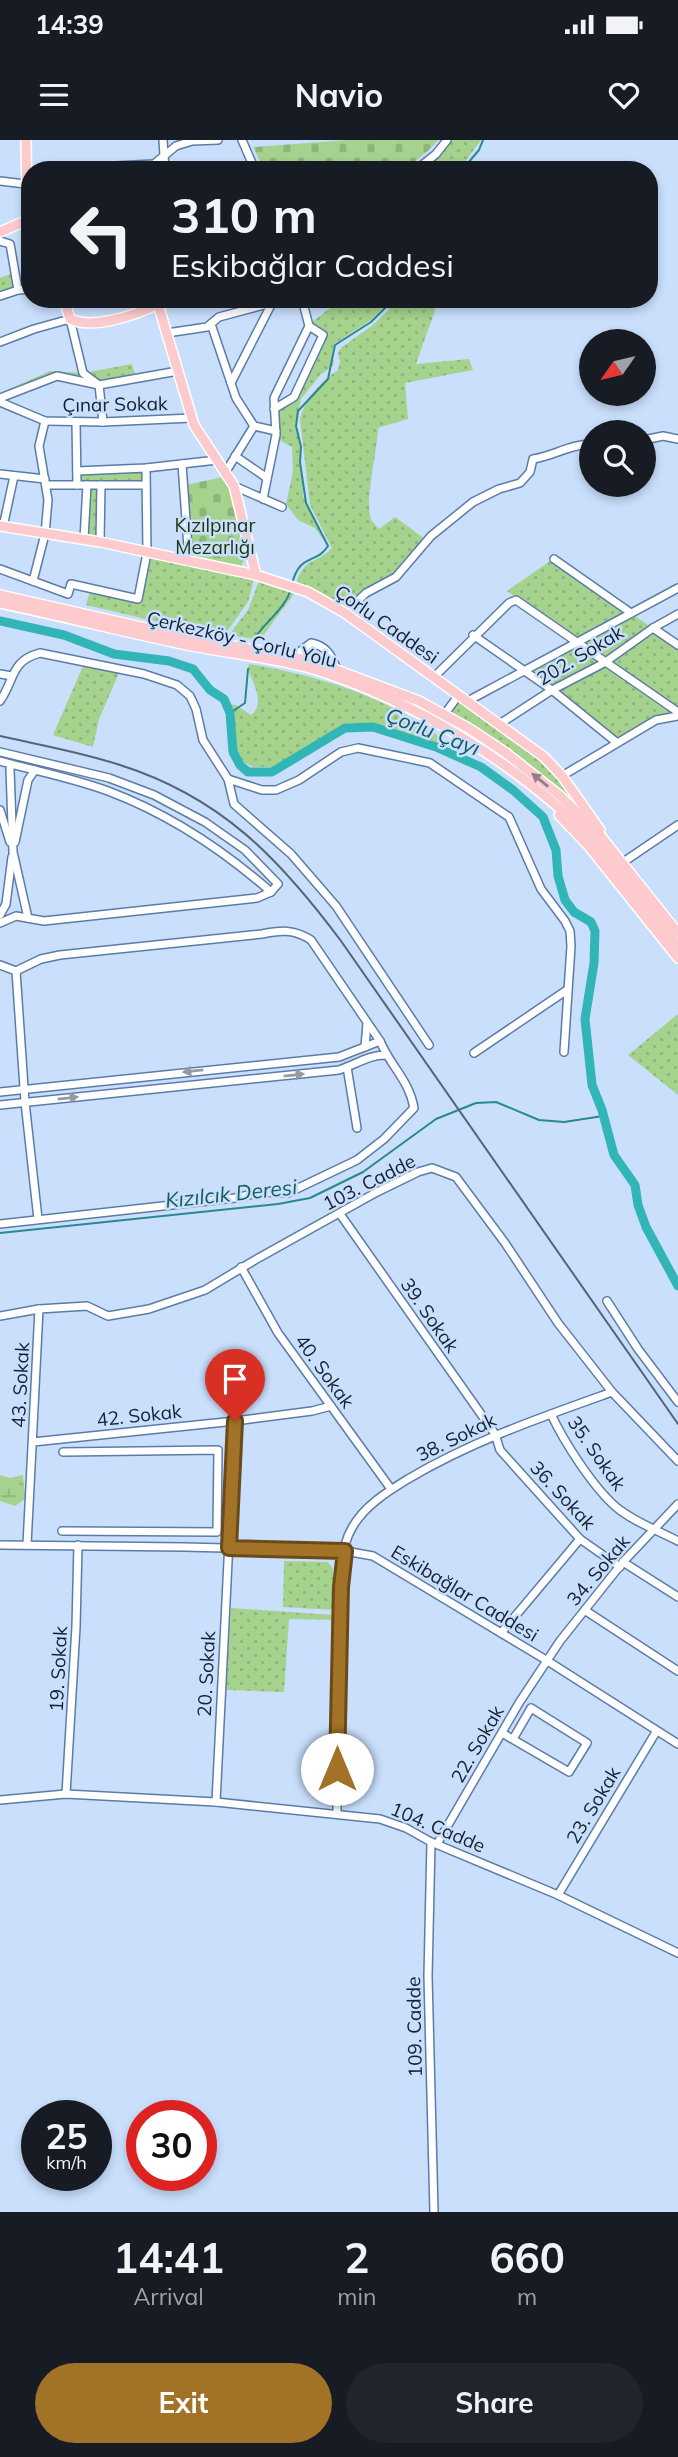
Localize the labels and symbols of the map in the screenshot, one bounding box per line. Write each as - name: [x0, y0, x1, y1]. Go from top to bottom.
- north arrow: [579, 329, 656, 406]
- street label: Çınar Sokak: [62, 391, 168, 417]
- park label: Kızılpınar Mezarlığı: [175, 513, 256, 559]
- street label: Çorlu Caddesi: [330, 579, 444, 669]
- street label: Çerkezköy - Çorlu Yolu: [145, 605, 339, 673]
- street label: 202. Sokak: [532, 620, 628, 690]
- water label: Çorlu Çayı: [382, 701, 484, 761]
- one-way arrow: [532, 772, 550, 787]
- one-way arrow: [182, 1066, 204, 1077]
- one-way arrow: [283, 1069, 305, 1080]
- one-way arrow: [57, 1092, 79, 1103]
- street label: 103. Cadde: [319, 1148, 419, 1216]
- water label: Kızılcık Deresi: [164, 1173, 299, 1213]
- street label: 39. Sokak: [396, 1273, 465, 1357]
- street label: 40. Sokak: [290, 1329, 360, 1413]
- street label: 43. Sokak: [6, 1341, 34, 1428]
- pin: [205, 1349, 265, 1421]
- street label: 42. Sokak: [95, 1399, 183, 1431]
- street label: 38. Sokak: [412, 1407, 500, 1467]
- street label: 35. Sokak: [563, 1411, 632, 1495]
- street label: 36. Sokak: [525, 1455, 601, 1535]
- street label: 34. Sokak: [561, 1529, 635, 1611]
- street label: Eskibağlar Caddesi: [387, 1539, 543, 1647]
- street label: 19. Sokak: [44, 1625, 72, 1712]
- street label: 20. Sokak: [192, 1630, 220, 1717]
- street label: 22. Sokak: [445, 1701, 509, 1787]
- position arrow: [300, 1732, 374, 1806]
- street label: 23. Sokak: [561, 1762, 625, 1848]
- street label: 104. Cadde: [387, 1796, 489, 1858]
- street label: 109. Cadde: [401, 1976, 427, 2078]
- speed limit sign: 30: [126, 2100, 217, 2191]

